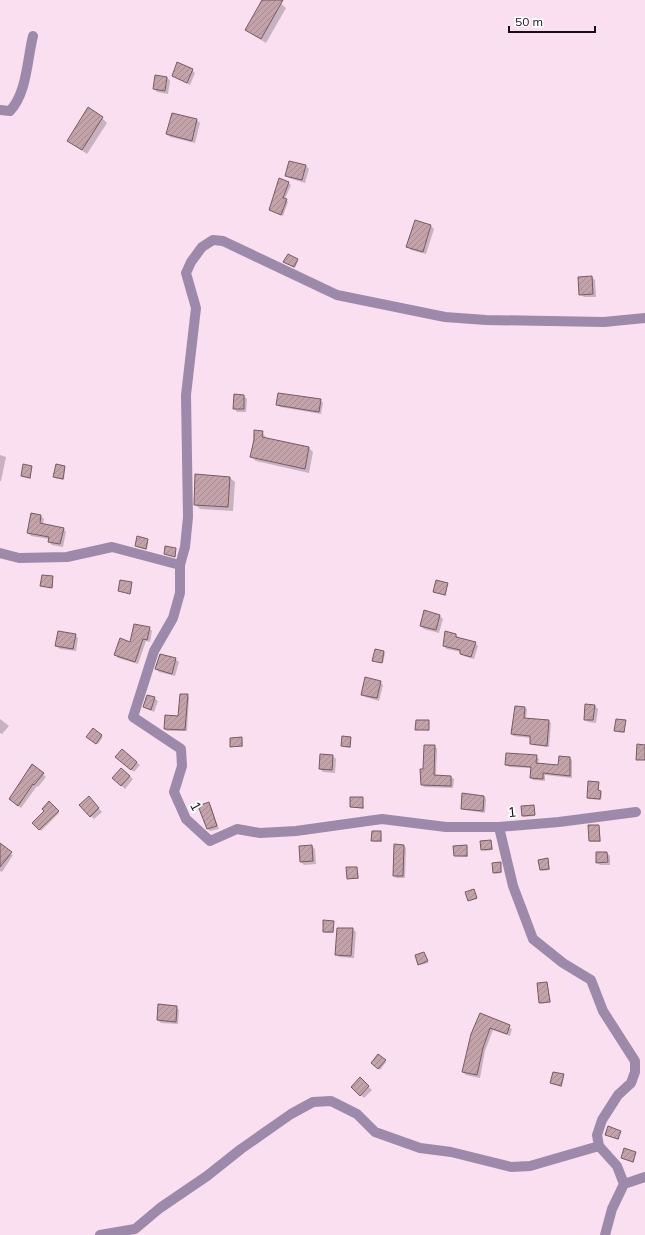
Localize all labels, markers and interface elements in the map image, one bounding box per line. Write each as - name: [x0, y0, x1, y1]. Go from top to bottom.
- scale bar: [509, 8, 595, 34]
- text: 50 m: [515, 14, 543, 29]
- street label: 1: [186, 798, 206, 814]
- street label: 1: [507, 803, 517, 821]

